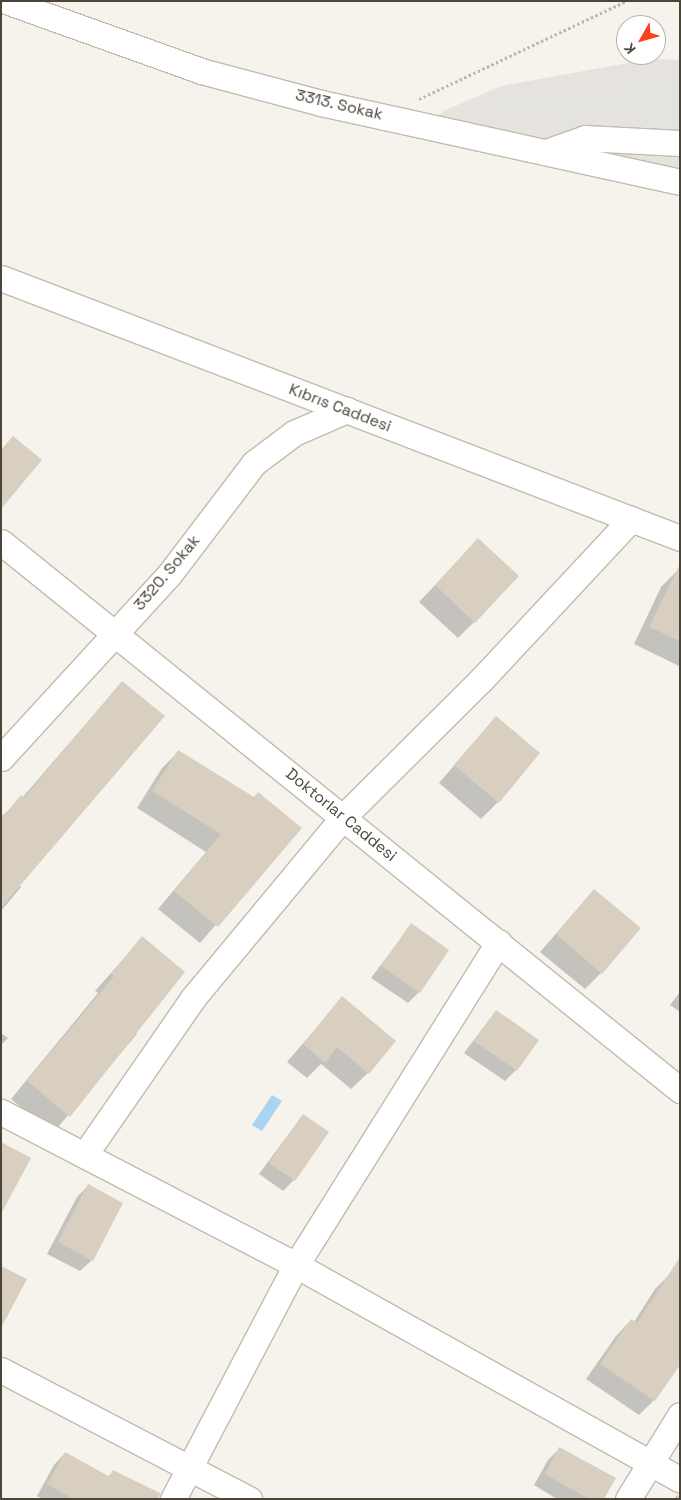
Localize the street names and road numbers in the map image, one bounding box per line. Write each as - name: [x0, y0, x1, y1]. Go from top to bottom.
- street label: 3313. Sokak: [293, 86, 385, 124]
- street label: Kıbrıs Caddesi: [286, 380, 394, 436]
- street label: 3320. Sokak: [130, 531, 204, 615]
- street label: Doktorlar Caddesi: [282, 764, 400, 866]

